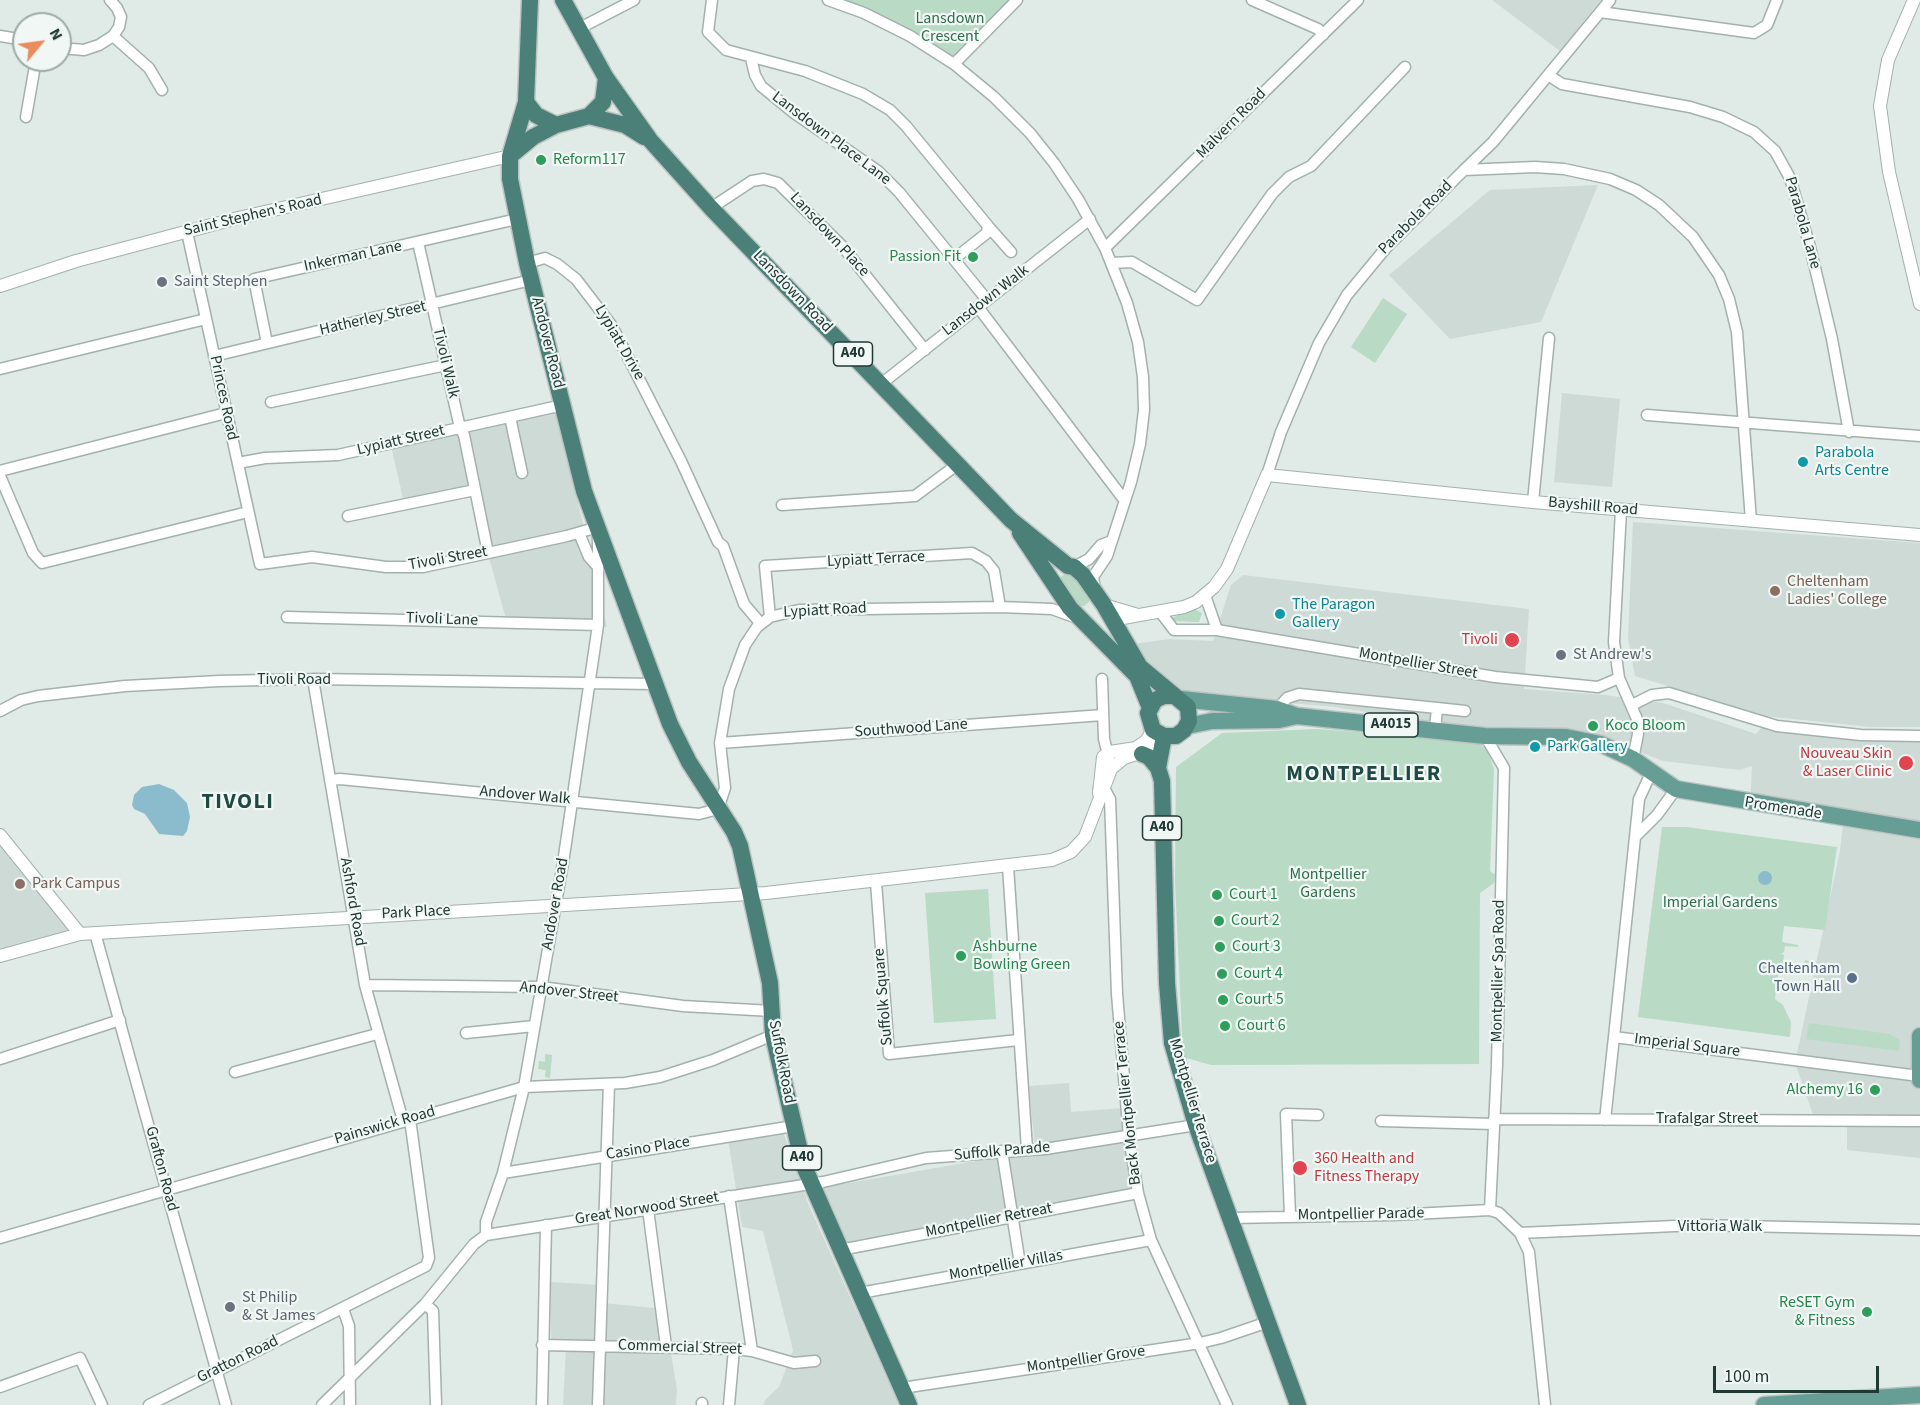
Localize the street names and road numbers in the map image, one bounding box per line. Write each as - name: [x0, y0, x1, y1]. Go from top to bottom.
- street label: Malvern Road: [1193, 85, 1271, 163]
- street label: Lansdown Place Lane: [768, 88, 894, 190]
- street label: Parabola Lane: [1780, 175, 1824, 271]
- street label: Parabola Road: [1375, 177, 1457, 259]
- street label: Lansdown Place: [785, 189, 873, 281]
- street label: Saint Stephen's Road: [182, 191, 324, 241]
- street label: Inkerman Lane: [302, 237, 404, 277]
- street label: Lansdown Road: [748, 247, 836, 337]
- street label: Lansdown Walk: [939, 261, 1033, 341]
- street label: Andover Road: [526, 295, 568, 391]
- street label: Hatherley Street: [318, 297, 428, 341]
- street label: Lypiatt Drive: [590, 302, 648, 384]
- street label: Tivoli Walk: [428, 326, 462, 400]
- road number: A40: [834, 342, 872, 366]
- street label: Princes Road: [205, 354, 241, 442]
- street label: Lypiatt Street: [355, 422, 447, 460]
- street label: Bayshill Road: [1547, 494, 1639, 520]
- street label: Tivoli Street: [407, 543, 489, 575]
- street label: Lypiatt Terrace: [826, 548, 926, 572]
- street label: Lypiatt Road: [783, 599, 867, 623]
- street label: Tivoli Lane: [406, 609, 478, 631]
- street label: Montpellier Street: [1357, 644, 1479, 684]
- street label: Tivoli Road: [257, 670, 331, 690]
- road number: A4015: [1364, 713, 1418, 737]
- street label: Southwood Lane: [854, 715, 968, 743]
- street label: Andover Walk: [479, 782, 571, 810]
- street label: Promenade: [1743, 793, 1823, 825]
- road number: A40: [1142, 816, 1182, 840]
- street label: Ashford Road: [335, 856, 369, 948]
- street label: Andover Road: [538, 856, 574, 952]
- street label: Montpellier Spa Road: [1488, 899, 1510, 1043]
- street label: Park Place: [381, 902, 451, 924]
- street label: Suffolk Square: [870, 947, 898, 1047]
- street label: Andover Street: [519, 978, 619, 1008]
- street label: Suffolk Road: [764, 1019, 798, 1105]
- street label: Back Montpellier Terrace: [1110, 1020, 1146, 1186]
- street label: Imperial Square: [1633, 1030, 1741, 1062]
- street label: Montpellier Terrace: [1164, 1036, 1220, 1166]
- street label: Painswick Road: [332, 1102, 438, 1150]
- street label: Trafalgar Street: [1656, 1109, 1758, 1129]
- street label: Grafton Road: [140, 1124, 182, 1214]
- street label: Casino Place: [605, 1133, 691, 1165]
- street label: Suffolk Parade: [953, 1138, 1051, 1166]
- road number: A40: [782, 1146, 822, 1170]
- street label: Great Norwood Street: [574, 1188, 720, 1230]
- street label: Montpellier Retreat: [924, 1199, 1054, 1243]
- street label: Montpellier Parade: [1298, 1204, 1424, 1226]
- street label: Vittoria Walk: [1678, 1217, 1762, 1237]
- street label: Montpellier Villas: [948, 1247, 1064, 1285]
- street label: Gratton Road: [194, 1332, 282, 1388]
- street label: Commercial Street: [618, 1336, 742, 1360]
- street label: Montpellier Grove: [1026, 1342, 1146, 1378]

